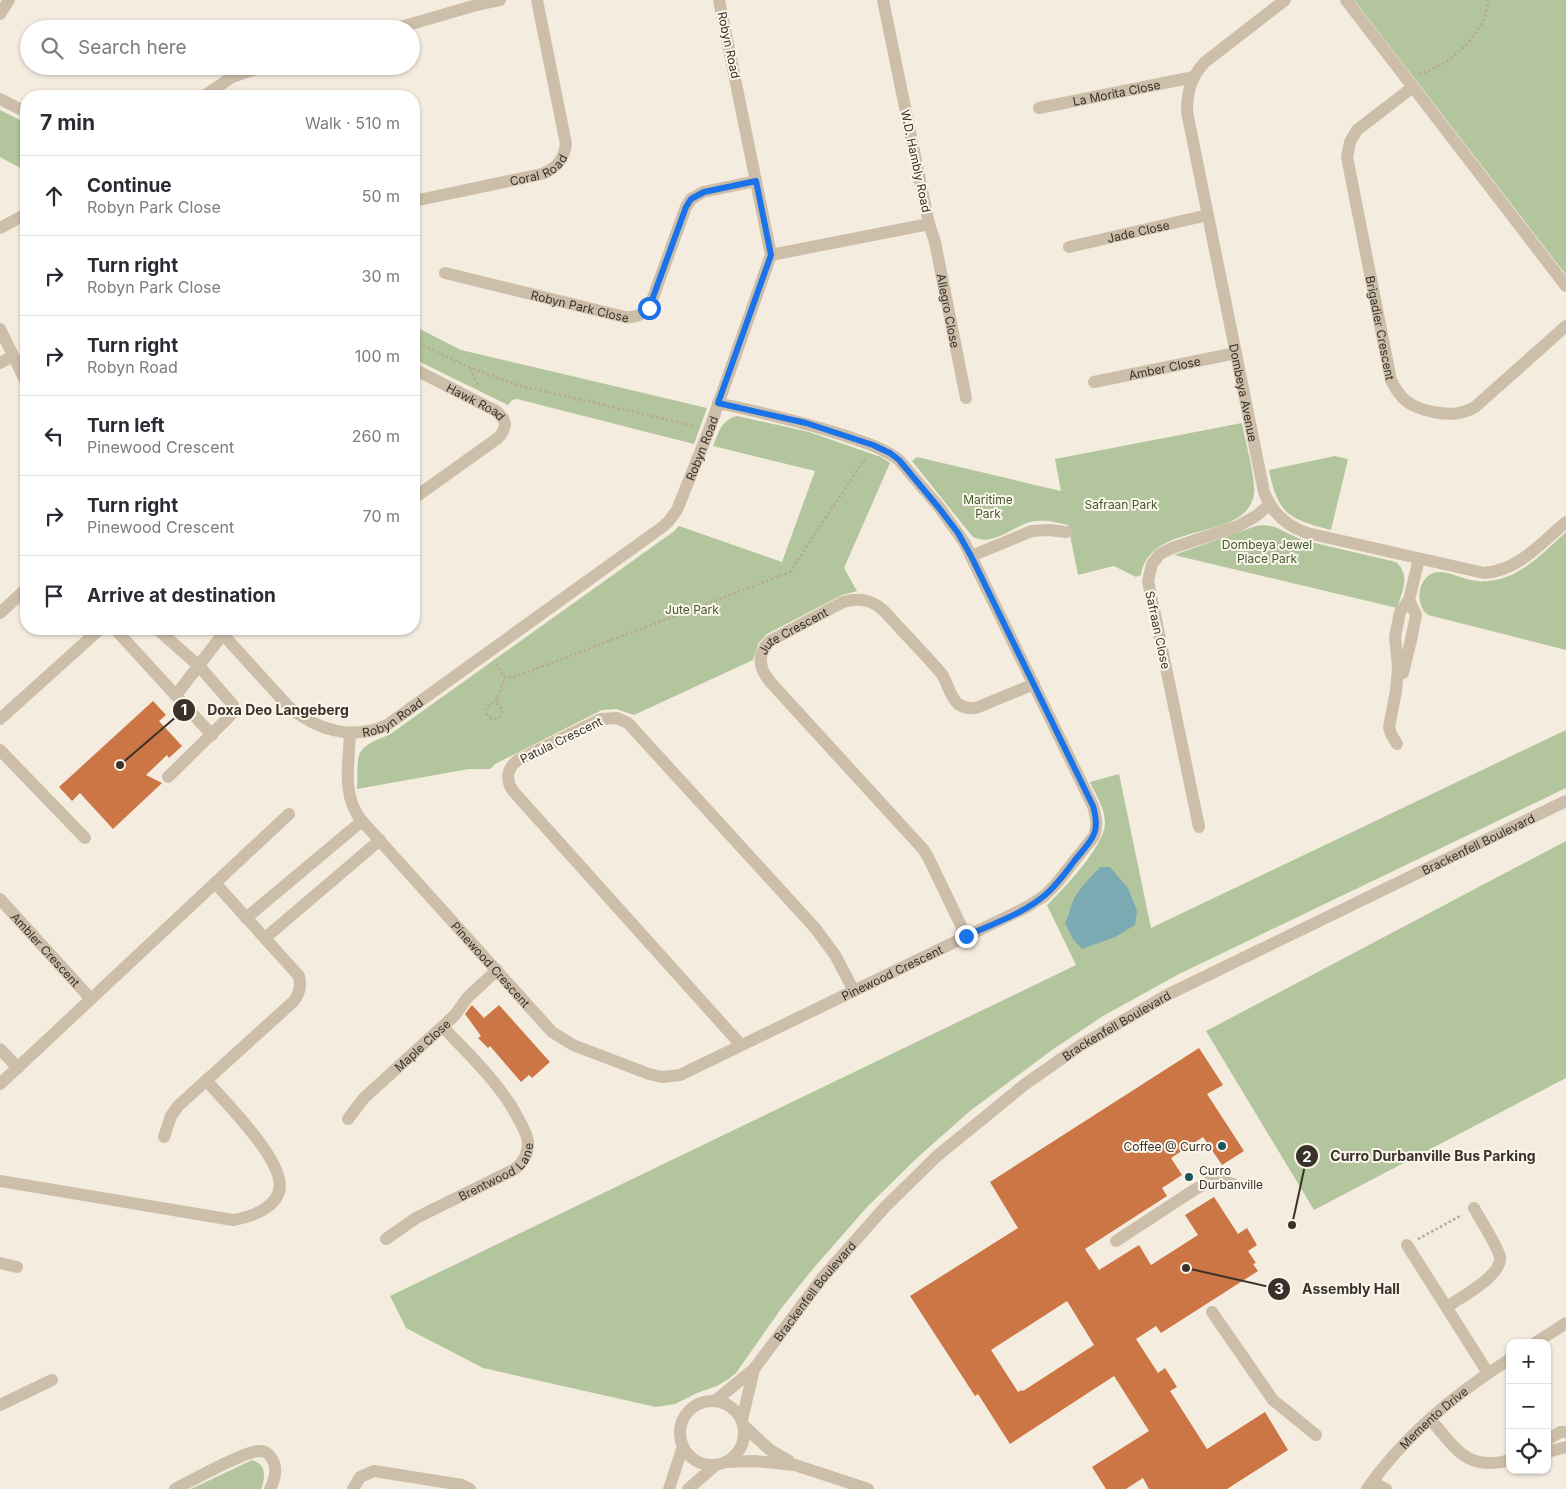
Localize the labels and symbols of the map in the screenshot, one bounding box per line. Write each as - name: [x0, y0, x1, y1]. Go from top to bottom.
- street label: Robyn Road: [715, 10, 743, 80]
- street label: La Morita Close: [1071, 76, 1162, 109]
- street label: W.D. Hambly Road: [898, 108, 934, 214]
- street label: Coral Road: [508, 151, 570, 188]
- street label: Jade Close: [1106, 217, 1171, 246]
- street label: Allegro Close: [934, 272, 963, 349]
- street label: Brigadier Crescent: [1363, 274, 1398, 381]
- street label: Robyn Park Close: [529, 287, 630, 325]
- route start: [638, 297, 661, 320]
- street label: Dombeya Avenue: [1227, 342, 1261, 443]
- street label: Amber Close: [1127, 353, 1202, 382]
- street label: Hawk Road: [444, 380, 509, 423]
- street label: Robyn Road: [682, 414, 721, 483]
- park label: Maritime Park: [963, 492, 1013, 521]
- park label: Safraan Park: [1084, 497, 1158, 512]
- park label: Dombeya Jewel Place Park: [1222, 537, 1312, 566]
- street label: Safraan Close: [1142, 590, 1174, 670]
- park label: Jute Park: [665, 602, 719, 617]
- street label: Jute Crescent: [755, 604, 830, 657]
- street label: Robyn Road: [361, 694, 426, 739]
- callout: Doxa Deo Langeberg: [172, 696, 358, 725]
- text: 1: [181, 700, 187, 719]
- text: Doxa Deo Langeberg: [207, 701, 349, 718]
- street label: Patula Crescent: [517, 714, 605, 766]
- street label: Brackenfell Boulevard: [1419, 810, 1537, 878]
- street label: Ambler Crescent: [8, 909, 83, 990]
- street label: Pinewood Crescent: [448, 918, 534, 1010]
- route end: [955, 925, 978, 948]
- street label: Pinewood Crescent: [839, 942, 945, 1003]
- street label: Brackenfell Boulevard: [1059, 987, 1173, 1064]
- street label: Maple Close: [391, 1016, 453, 1074]
- place label: Coffee @ Curro: [1124, 1139, 1212, 1154]
- marker: Coffee @ Curro: [1216, 1140, 1228, 1152]
- street label: Brentwood Lane: [456, 1142, 536, 1203]
- callout: Curro Durbanville Bus Parking: [1295, 1142, 1545, 1171]
- text: 2: [1302, 1147, 1312, 1166]
- text: Curro Durbanville Bus Parking: [1330, 1147, 1536, 1164]
- place label: Curro Durbanville: [1199, 1163, 1263, 1192]
- marker: Curro Durbanville: [1183, 1171, 1195, 1183]
- street label: Brackenfell Boulevard: [770, 1238, 859, 1344]
- callout: Assembly Hall: [1267, 1274, 1410, 1303]
- text: 3: [1274, 1279, 1284, 1298]
- text: Assembly Hall: [1302, 1280, 1400, 1297]
- street label: Memento Drive: [1396, 1383, 1471, 1452]

